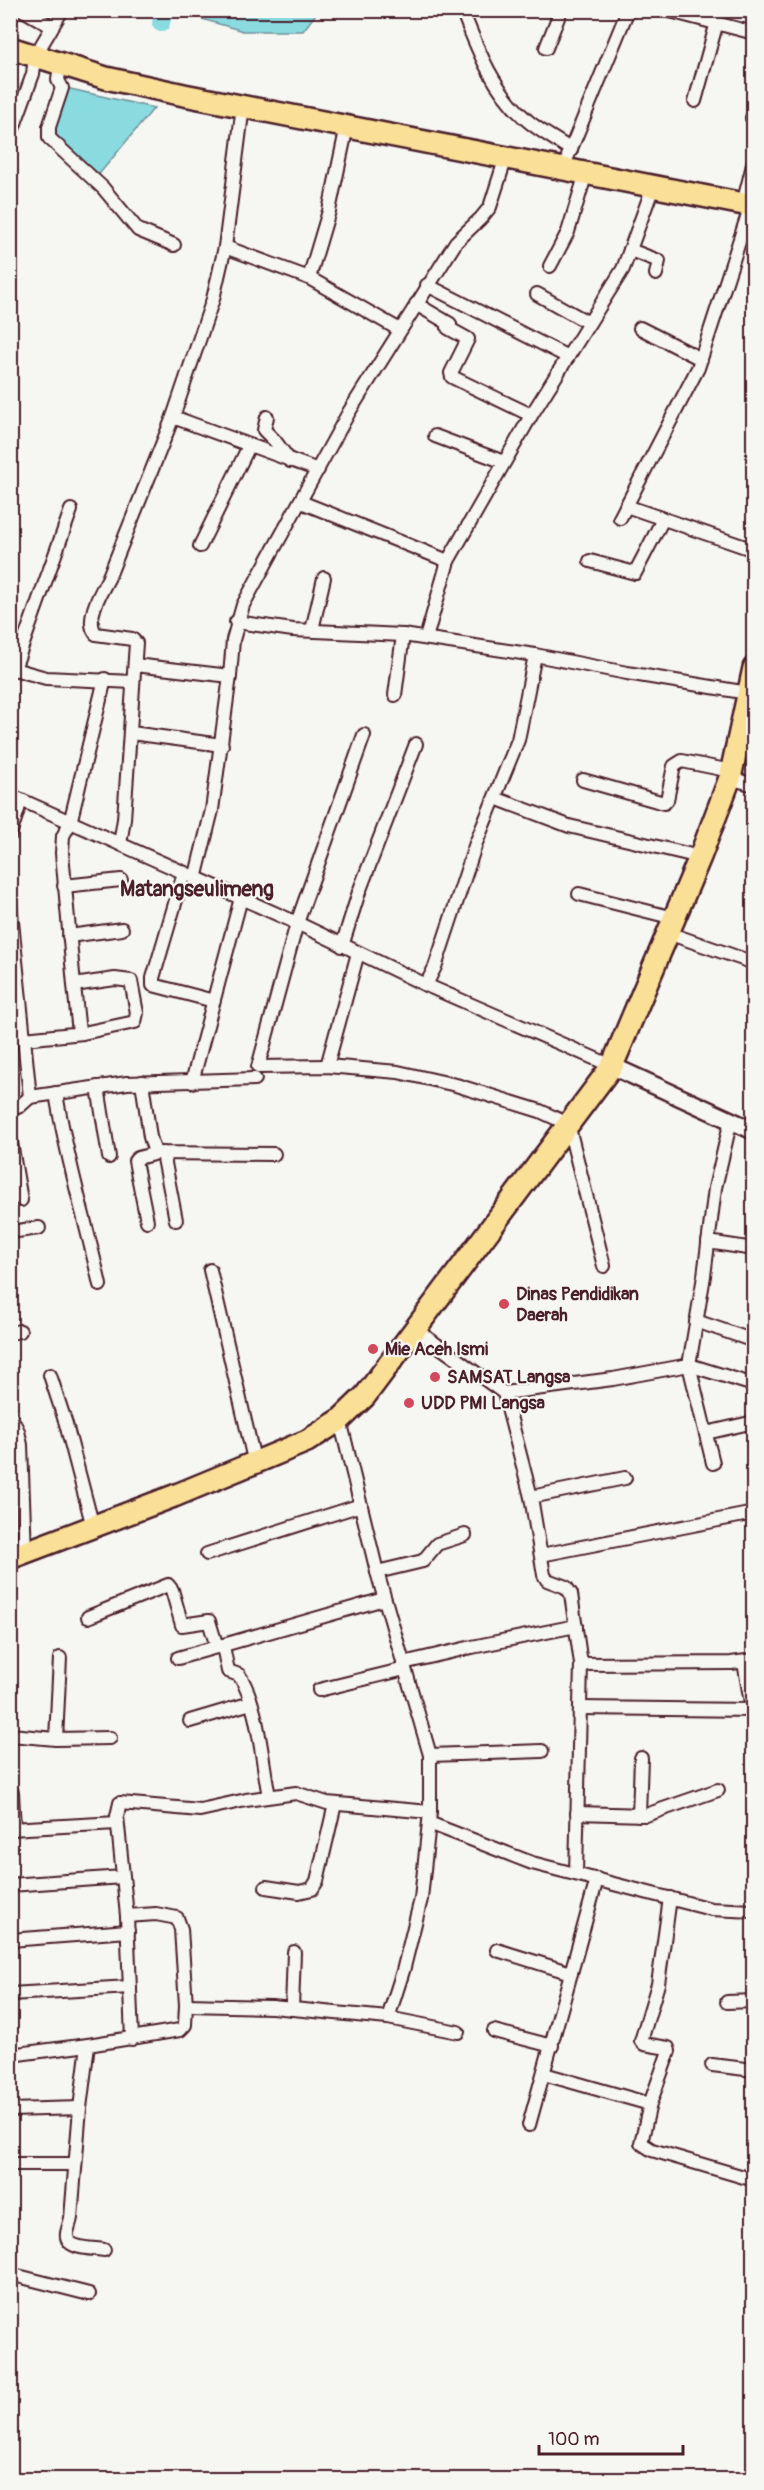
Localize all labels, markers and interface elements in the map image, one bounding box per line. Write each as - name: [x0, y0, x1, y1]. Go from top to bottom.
- district label: Matangseulimeng: [120, 876, 274, 903]
- place label: Dinas Pendidikan Daerah: [516, 1283, 639, 1327]
- marker: Dinas Pendidikan Daerah: [497, 1297, 511, 1311]
- place label: Mie Aceh Ismi: [385, 1338, 488, 1361]
- marker: Mie Aceh Ismi: [366, 1342, 380, 1356]
- place label: SAMSAT Langsa: [447, 1366, 571, 1389]
- marker: SAMSAT Langsa: [428, 1370, 442, 1384]
- place label: UDD PMI Langsa: [421, 1392, 546, 1415]
- marker: UDD PMI Langsa: [402, 1396, 416, 1410]
- scale bar: [539, 2418, 683, 2456]
- text: 100 m: [548, 2428, 600, 2451]

